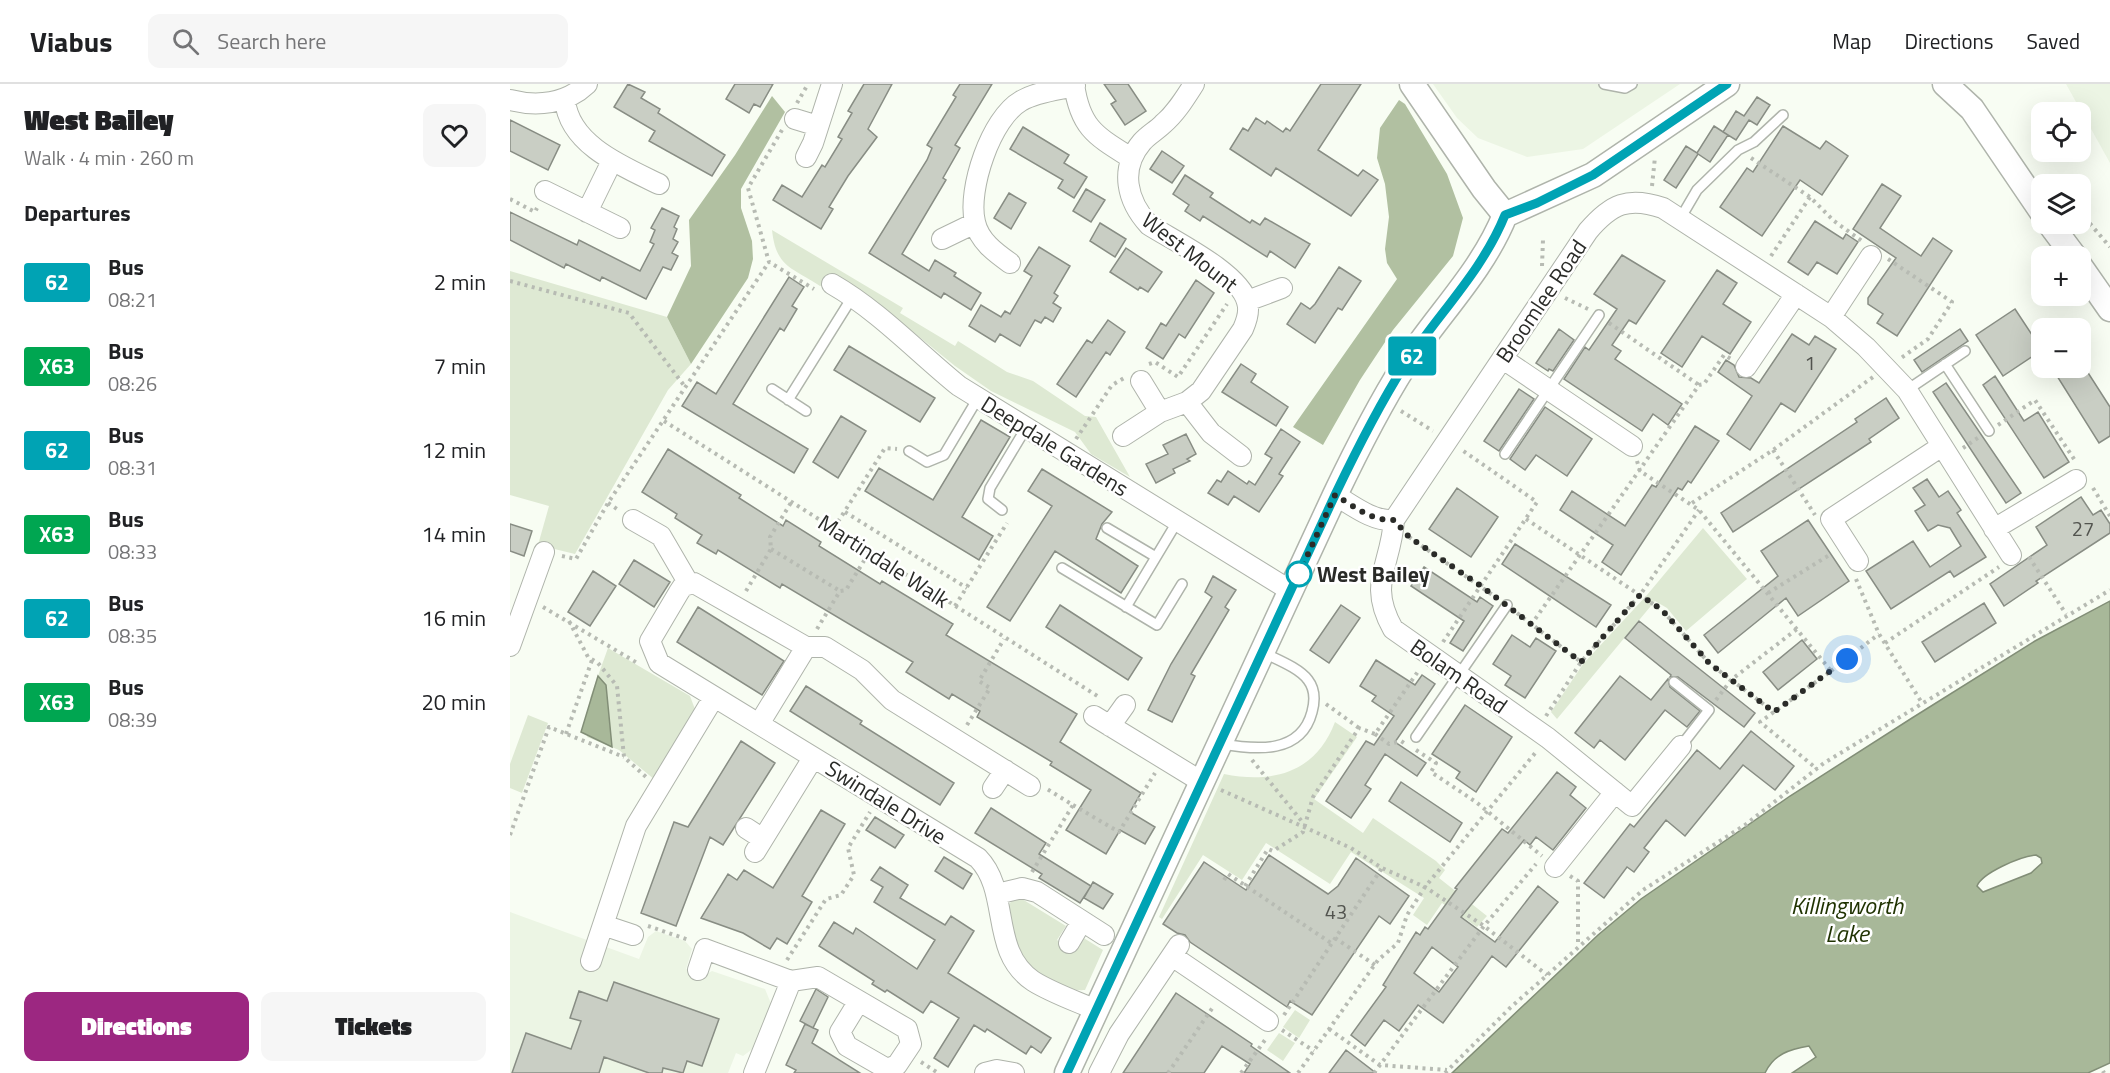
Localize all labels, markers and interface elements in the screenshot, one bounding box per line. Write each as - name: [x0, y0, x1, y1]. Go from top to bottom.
- search box: [148, 14, 568, 68]
- text: Viabus: [30, 20, 112, 63]
- text: Search here: [217, 24, 326, 58]
- icon: search: [169, 25, 202, 58]
- text: Map: [1832, 25, 1872, 57]
- text: Directions: [1905, 25, 1994, 57]
- text: Saved: [2027, 25, 2080, 57]
- text: West Bailey: [24, 98, 174, 141]
- map controls: [2031, 102, 2091, 378]
- button: locate: [2031, 102, 2091, 162]
- button: heart: [423, 104, 486, 167]
- text: Walk · 4 min · 260 m: [24, 142, 194, 173]
- button: layers: [2031, 174, 2091, 234]
- text: Departures: [24, 196, 131, 230]
- street label: West Mount: [1135, 203, 1246, 301]
- street label: Broomlee Road: [1487, 232, 1595, 370]
- button: +: [2031, 246, 2091, 306]
- text: Bus: [108, 250, 144, 284]
- text: 2 min: [434, 265, 486, 299]
- text: 62: [45, 266, 69, 298]
- text: 08:21: [108, 284, 157, 315]
- button: −: [2031, 318, 2091, 378]
- text: Bus: [108, 334, 144, 368]
- line badge: 62: [1385, 336, 1439, 376]
- text: 62: [1400, 340, 1424, 372]
- house number: 1: [1804, 347, 1816, 378]
- text: 7 min: [434, 349, 486, 383]
- text: X63: [39, 350, 75, 382]
- text: 08:26: [108, 368, 157, 399]
- street label: Deepdale Gardens: [975, 387, 1135, 505]
- text: Bus: [108, 418, 144, 452]
- text: 12 min: [421, 433, 486, 467]
- text: 62: [45, 434, 69, 466]
- text: 08:31: [108, 452, 157, 483]
- text: Bus: [108, 502, 144, 536]
- street label: Martindale Walk: [811, 506, 957, 617]
- house number: 27: [2072, 513, 2094, 544]
- text: 14 min: [421, 517, 486, 551]
- text: X63: [39, 518, 75, 550]
- text: 08:33: [108, 536, 157, 567]
- place label: West Bailey: [1317, 557, 1430, 591]
- marker: West Bailey: [1286, 561, 1312, 587]
- text: Bus: [108, 586, 144, 620]
- text: 16 min: [421, 601, 486, 635]
- text: 62: [45, 602, 69, 634]
- text: 08:35: [108, 620, 157, 651]
- street label: Bolam Road: [1403, 630, 1515, 722]
- your location: [1832, 644, 1862, 674]
- text: Bus: [108, 670, 144, 704]
- text: 20 min: [421, 685, 486, 719]
- text: X63: [39, 686, 75, 718]
- text: 08:39: [108, 704, 157, 735]
- street label: Swindale Drive: [819, 751, 953, 853]
- water label: Killingworth Lake: [1791, 887, 1904, 951]
- house number: 43: [1325, 896, 1347, 927]
- button: Directions: [24, 992, 249, 1061]
- button: Tickets: [261, 992, 486, 1061]

